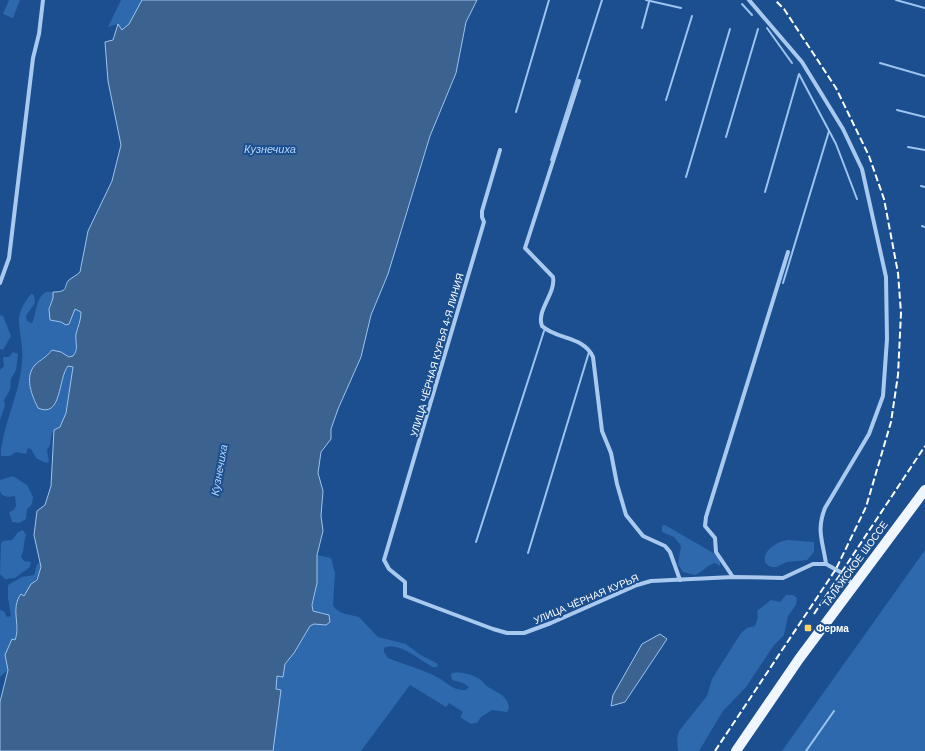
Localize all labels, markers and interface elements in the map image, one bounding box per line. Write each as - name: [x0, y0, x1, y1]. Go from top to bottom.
- water label: Кузнечиха: [244, 143, 296, 155]
- street label: УЛИЦА ЧЁРНАЯ КУРЬЯ 4-Я ЛИНИЯ: [408, 272, 466, 438]
- water label: Кузнечиха: [209, 443, 229, 497]
- street label: ТАЛАЖСКОЕ ШОССЕ: [820, 519, 890, 609]
- street label: УЛИЦА ЧЁРНАЯ КУРЬЯ: [532, 572, 640, 626]
- marker: Ферма: [803, 623, 813, 633]
- place label: Ферма: [816, 623, 849, 634]

